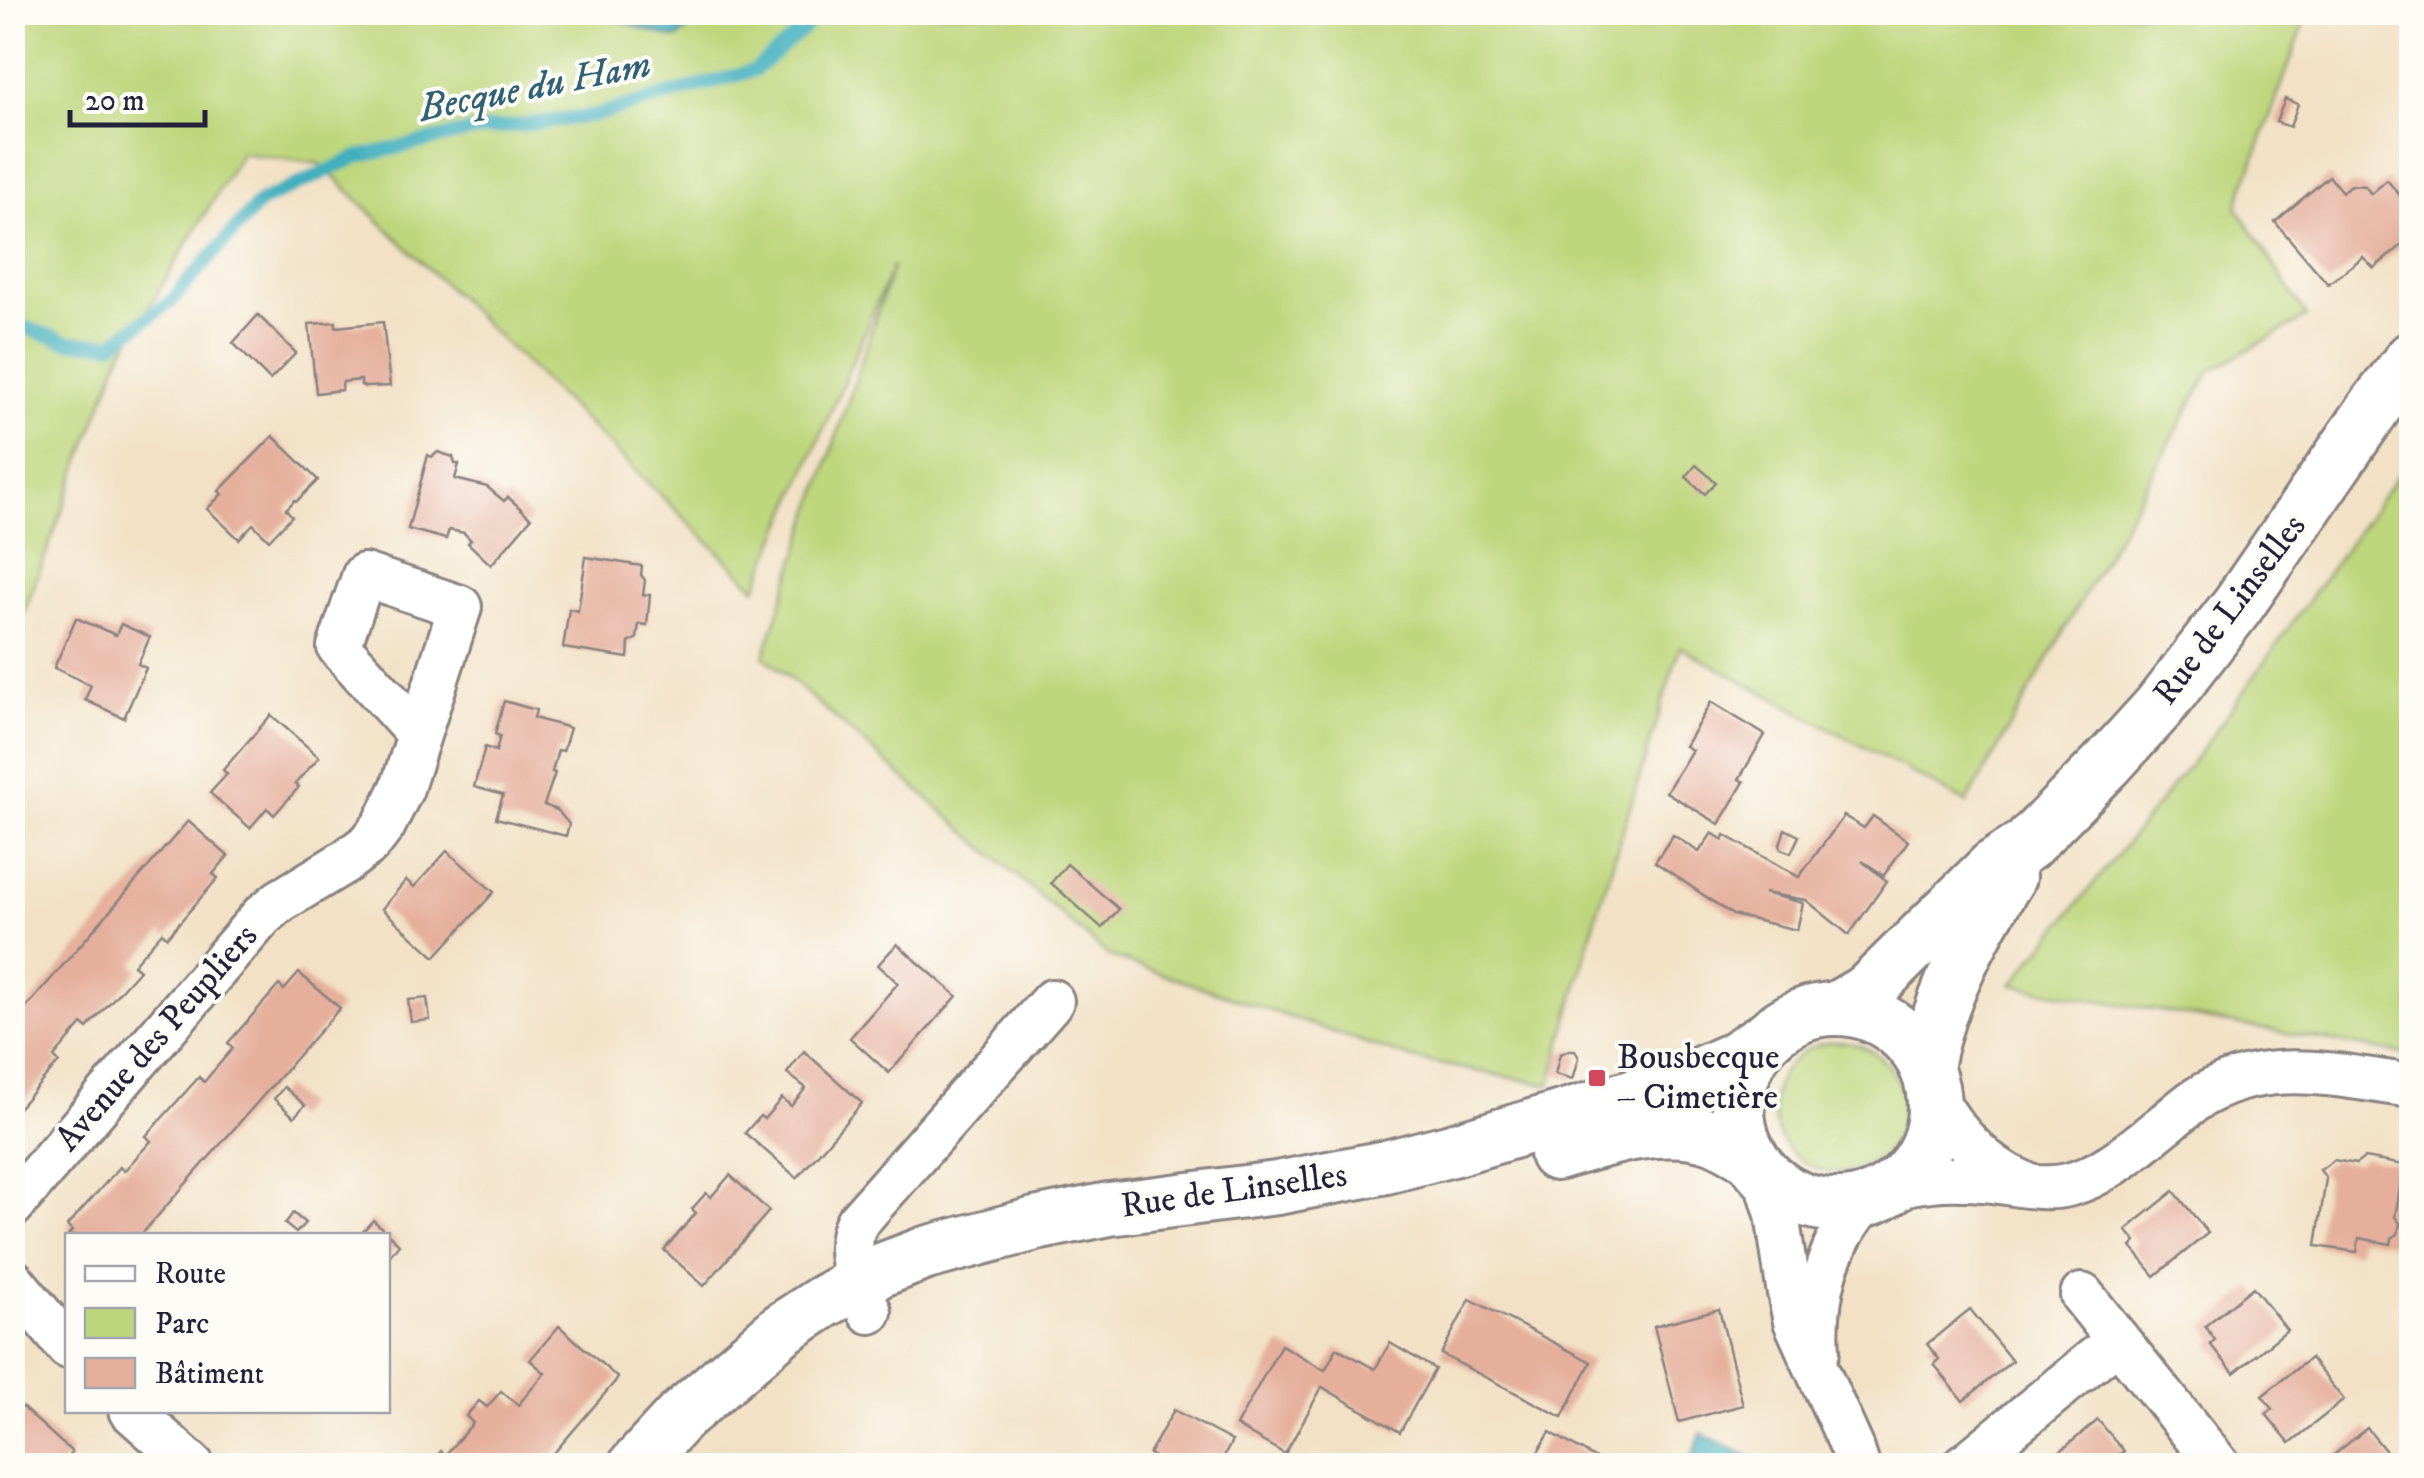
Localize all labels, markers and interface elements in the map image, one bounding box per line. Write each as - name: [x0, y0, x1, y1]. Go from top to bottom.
- water label: Becque du Ham: [413, 41, 655, 133]
- scale bar: [70, 65, 205, 127]
- text: 20 m: [85, 83, 145, 120]
- street label: Rue de Linselles: [2144, 506, 2316, 714]
- street label: Avenue des Peupliers: [46, 915, 268, 1161]
- place label: Bousbecque – Cimetière: [1617, 1036, 1779, 1120]
- marker: Bousbecque – Cimetière: [1586, 1067, 1608, 1089]
- street label: Rue de Linselles: [1118, 1153, 1350, 1229]
- legend: [65, 1233, 390, 1413]
- text: Route: [155, 1256, 226, 1293]
- text: Parc: [155, 1306, 209, 1343]
- text: Bâtiment: [155, 1356, 264, 1393]

